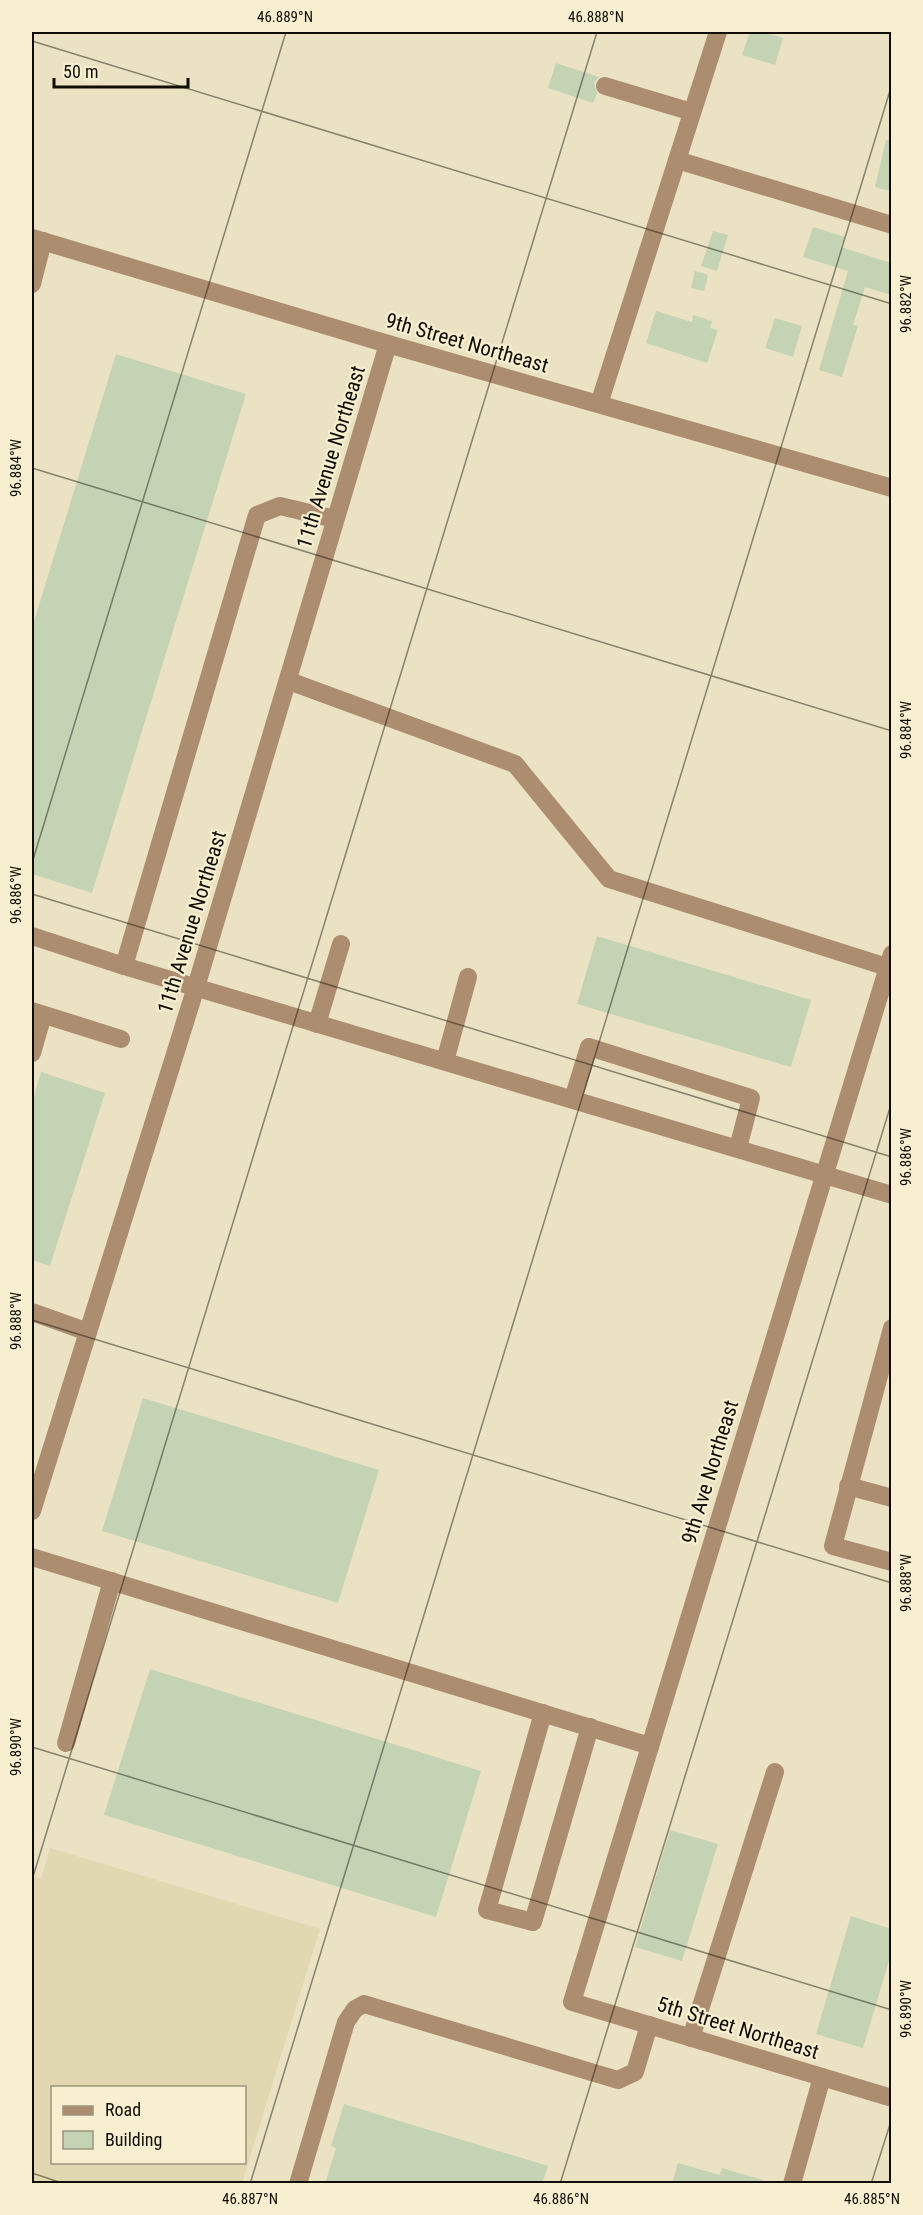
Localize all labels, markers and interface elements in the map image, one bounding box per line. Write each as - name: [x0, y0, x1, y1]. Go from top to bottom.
- text: 46.889°N: [257, 8, 313, 26]
- text: 46.888°N: [568, 8, 624, 26]
- scale bar: [54, 51, 188, 89]
- text: 50 m: [63, 61, 98, 82]
- text: 96.882°W: [897, 274, 915, 333]
- street label: 9th Street Northeast: [383, 308, 551, 378]
- street label: 11th Avenue Northeast: [292, 363, 370, 551]
- text: 96.884°W: [7, 438, 25, 497]
- text: 96.884°W: [897, 700, 915, 759]
- street label: 11th Avenue Northeast: [153, 828, 231, 1016]
- text: 96.886°W: [7, 865, 25, 924]
- text: 96.886°W: [897, 1127, 915, 1186]
- text: 96.888°W: [7, 1291, 25, 1350]
- street label: 9th Ave Northeast: [677, 1397, 743, 1547]
- text: 96.888°W: [897, 1553, 915, 1612]
- text: 96.890°W: [7, 1717, 25, 1776]
- text: 96.890°W: [897, 1979, 915, 2038]
- street label: 5th Street Northeast: [654, 1992, 822, 2064]
- legend: [51, 2086, 246, 2164]
- text: Road: [105, 2099, 141, 2120]
- text: Building: [105, 2129, 162, 2150]
- text: 46.887°N: [222, 2190, 278, 2208]
- text: 46.886°N: [533, 2190, 589, 2208]
- text: 46.885°N: [844, 2190, 900, 2208]

